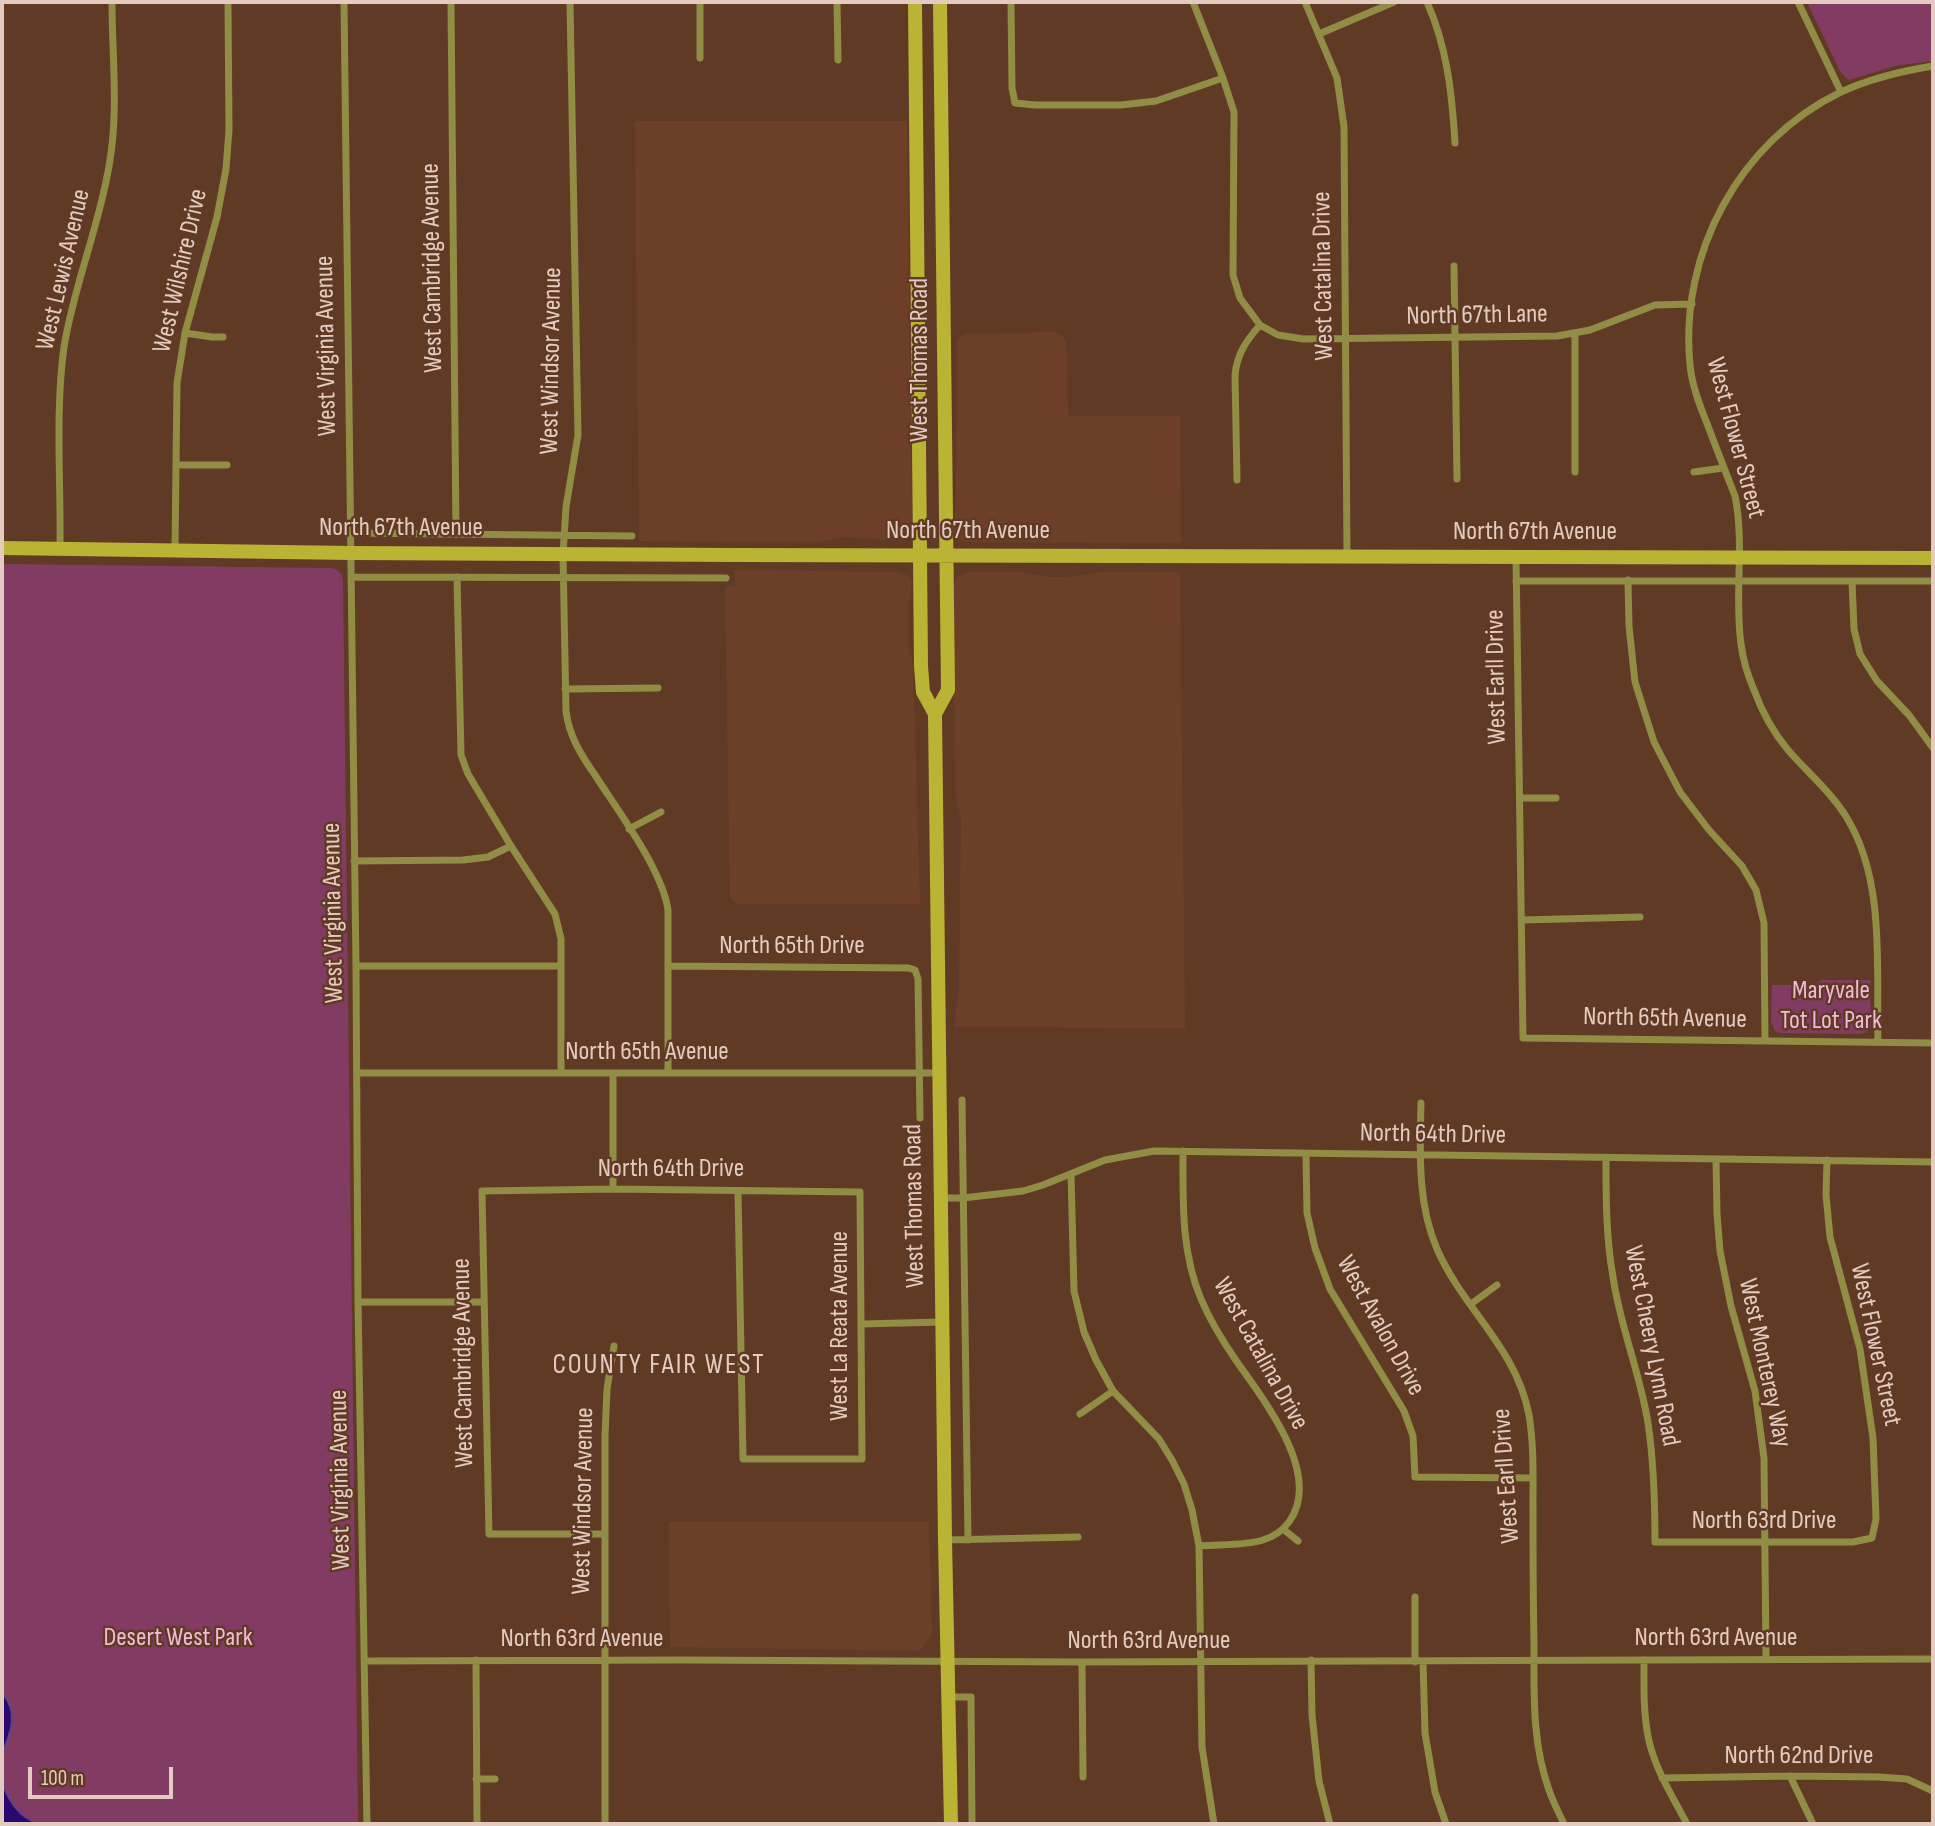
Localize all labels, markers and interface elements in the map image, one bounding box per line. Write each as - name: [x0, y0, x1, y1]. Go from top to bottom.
- street label: West Cambridge Avenue: [416, 163, 450, 373]
- street label: West Lewis Avenue: [30, 186, 98, 354]
- street label: West Wilshire Drive: [147, 186, 215, 356]
- street label: West Catalina Drive: [1307, 191, 1341, 361]
- street label: West Virginia Avenue: [310, 255, 344, 437]
- street label: West Windsor Avenue: [535, 267, 569, 455]
- street label: West Thomas Road: [904, 278, 936, 442]
- street label: North 67th Lane: [1406, 299, 1548, 333]
- street label: West Flower Street: [1699, 354, 1771, 522]
- street label: North 67th Avenue: [319, 512, 483, 544]
- street label: North 67th Avenue: [886, 515, 1050, 547]
- street label: North 67th Avenue: [1453, 516, 1617, 548]
- street label: West Earll Drive: [1480, 609, 1514, 745]
- street label: West Virginia Avenue: [317, 822, 351, 1004]
- street label: North 65th Drive: [719, 930, 865, 962]
- park label: Maryvale Tot Lot Park: [1780, 975, 1882, 1036]
- street label: North 65th Avenue: [1583, 1002, 1747, 1036]
- street label: North 65th Avenue: [565, 1036, 729, 1068]
- street label: North 64th Drive: [1360, 1118, 1506, 1152]
- street label: West Thomas Road: [898, 1124, 932, 1288]
- street label: North 64th Drive: [598, 1153, 744, 1185]
- street label: West La Reata Avenue: [824, 1231, 856, 1421]
- street label: West Cheery Lynn Road: [1616, 1243, 1686, 1449]
- street label: West Avalon Drive: [1329, 1251, 1431, 1401]
- street label: West Cambridge Avenue: [447, 1258, 481, 1468]
- street label: West Flower Street: [1843, 1261, 1907, 1429]
- street label: West Catalina Drive: [1205, 1272, 1315, 1436]
- street label: West Monterey Way: [1731, 1276, 1797, 1450]
- district label: COUNTY FAIR WEST: [554, 1349, 764, 1383]
- street label: West Virginia Avenue: [324, 1389, 358, 1571]
- street label: West Windsor Avenue: [567, 1407, 601, 1595]
- street label: West Earll Drive: [1487, 1407, 1527, 1545]
- street label: North 63rd Drive: [1692, 1505, 1836, 1537]
- park label: Desert West Park: [103, 1622, 253, 1654]
- street label: North 63rd Avenue: [1635, 1622, 1797, 1654]
- street label: North 63rd Avenue: [501, 1623, 663, 1655]
- street label: North 63rd Avenue: [1068, 1625, 1230, 1657]
- street label: North 62nd Drive: [1725, 1740, 1873, 1772]
- scale bar: [32, 1752, 177, 1796]
- text: 100 m: [41, 1766, 84, 1791]

